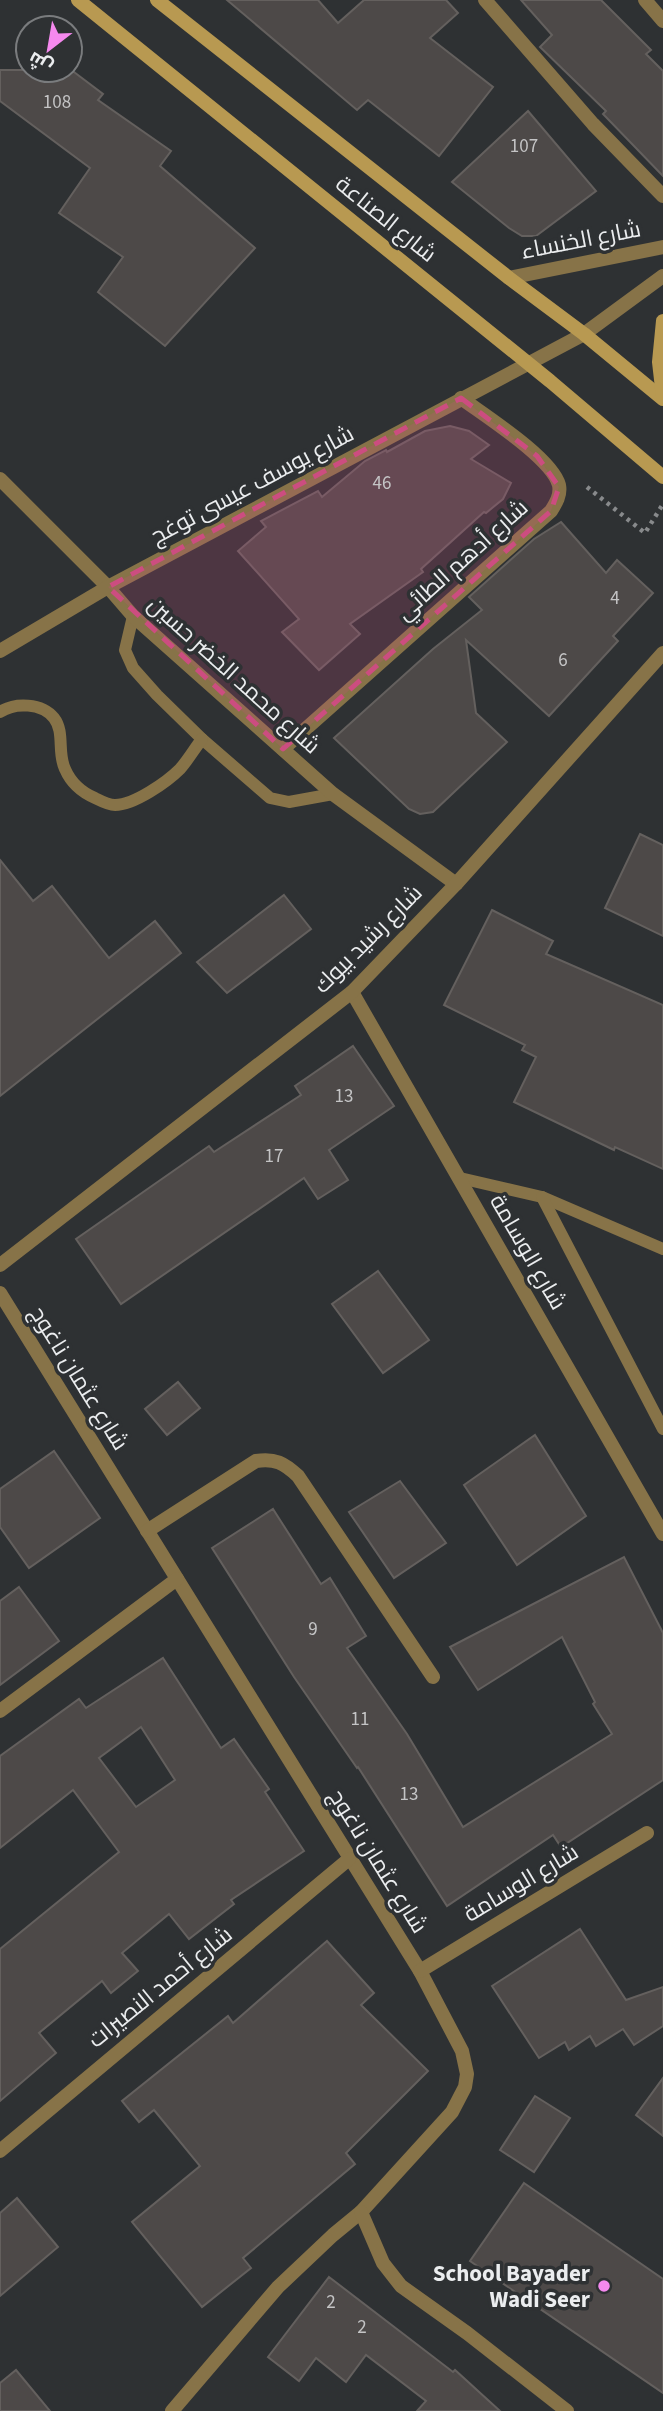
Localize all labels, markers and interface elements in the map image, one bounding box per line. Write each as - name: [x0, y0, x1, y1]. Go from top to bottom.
- north arrow: [14, 14, 84, 84]
- text: ش: [24, 44, 58, 80]
- house number: 108: [43, 89, 71, 116]
- house number: 107: [510, 133, 538, 160]
- street label: شارع الصناعة: [328, 168, 444, 270]
- street label: شارع الخنساء: [518, 212, 644, 268]
- street label: شارع يوسف عيسى توغج: [144, 417, 360, 553]
- house number: 46: [373, 470, 391, 497]
- street label: شارع أدهم الطائي: [389, 492, 536, 629]
- house number: 4: [610, 585, 620, 612]
- street label: شارع محمد الخضر حسين: [140, 588, 328, 762]
- house number: 6: [558, 647, 568, 674]
- street label: شارع رشيد بيوك: [306, 877, 430, 1001]
- house number: 13: [335, 1083, 353, 1110]
- house number: 17: [265, 1143, 283, 1170]
- street label: شارع الوسامة: [482, 1188, 574, 1316]
- street label: شارع عثمان ناغوج: [21, 1299, 137, 1457]
- house number: 9: [308, 1616, 318, 1643]
- house number: 11: [351, 1706, 369, 1733]
- house number: 13: [400, 1781, 418, 1808]
- street label: شارع عثمان ناغوج: [320, 1782, 436, 1940]
- street label: شارع الوسامة: [457, 1836, 585, 1930]
- street label: شارع أحمد النصيرات: [81, 1918, 239, 2056]
- place label: School Bayader Wadi Seer: [433, 2257, 591, 2316]
- marker: School Bayader Wadi Seer: [596, 2278, 612, 2294]
- house number: 2: [326, 2289, 336, 2316]
- house number: 2: [357, 2314, 367, 2341]

